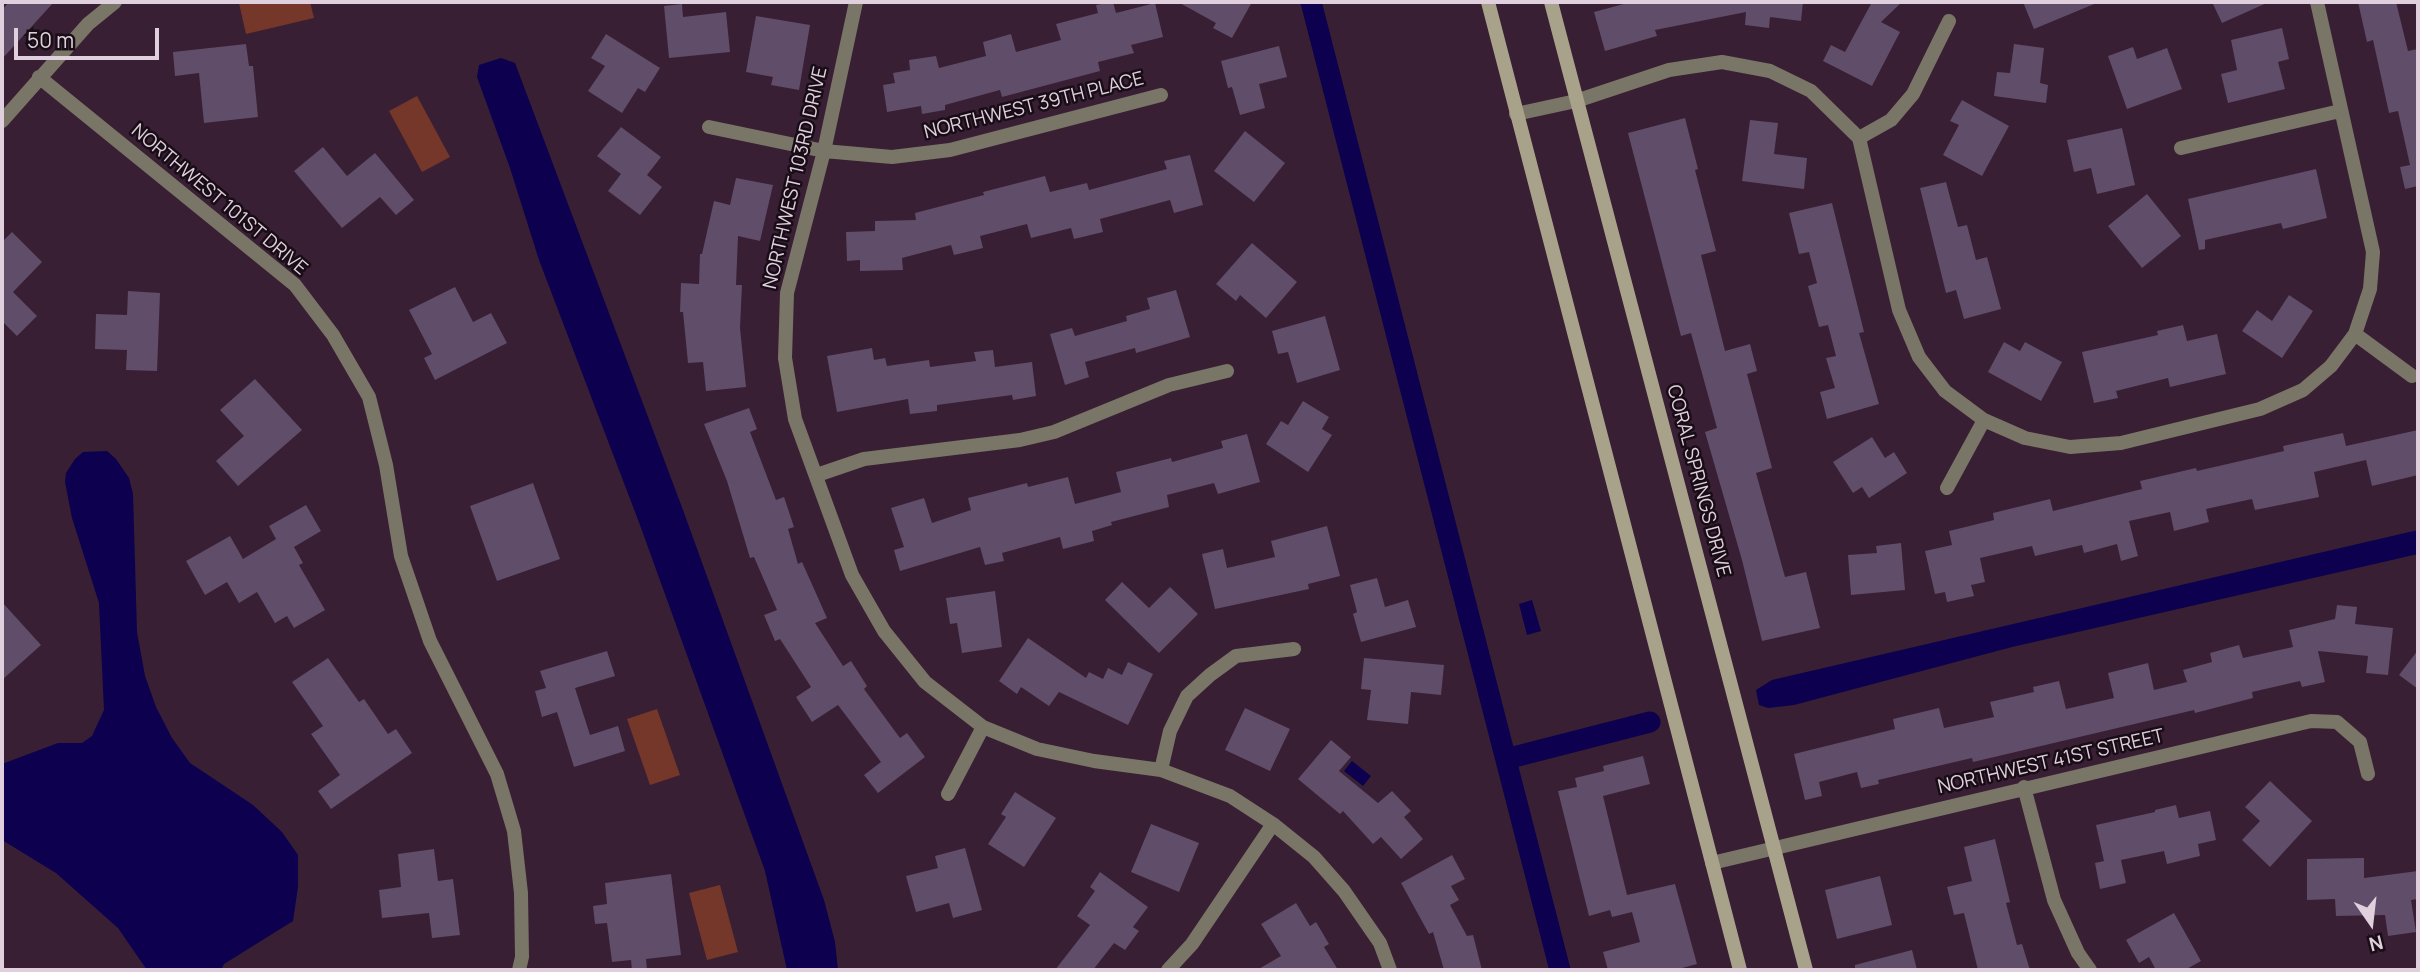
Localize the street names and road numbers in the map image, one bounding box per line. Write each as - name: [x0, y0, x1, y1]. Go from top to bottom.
- street label: NORTHWEST 103RD DRIVE: [759, 65, 833, 291]
- street label: NORTHWEST 39TH PLACE: [922, 68, 1146, 144]
- street label: NORTHWEST 101ST DRIVE: [126, 120, 312, 280]
- street label: CORAL SPRINGS DRIVE: [1661, 382, 1735, 580]
- street label: NORTHWEST 41ST STREET: [1936, 725, 2166, 799]

